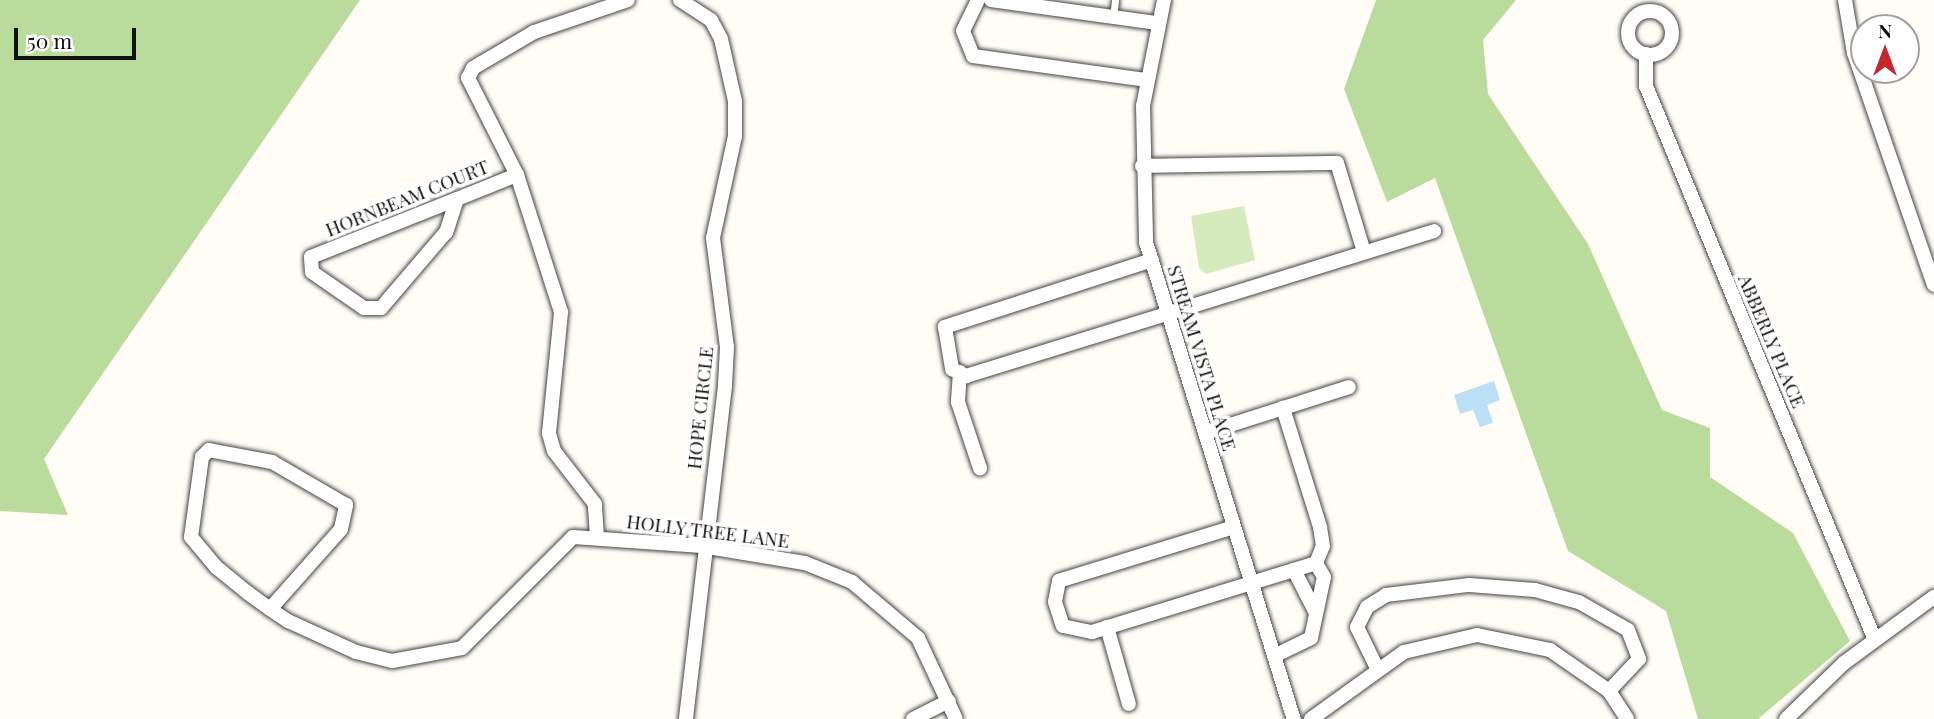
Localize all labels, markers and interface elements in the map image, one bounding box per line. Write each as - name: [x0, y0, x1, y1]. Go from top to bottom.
- scale bar: [18, 14, 140, 58]
- north arrow: [1850, 14, 1920, 84]
- text: N: [1878, 17, 1892, 43]
- text: 50 m: [27, 26, 72, 54]
- street label: HORNBEAM COURT: [322, 155, 492, 241]
- street label: STREAM VISTA PLACE: [1163, 262, 1241, 454]
- street label: ABBERLY PLACE: [1733, 271, 1811, 411]
- street label: HOPE CIRCLE: [682, 346, 718, 470]
- street label: HOLLY TREE LANE: [625, 510, 791, 552]

